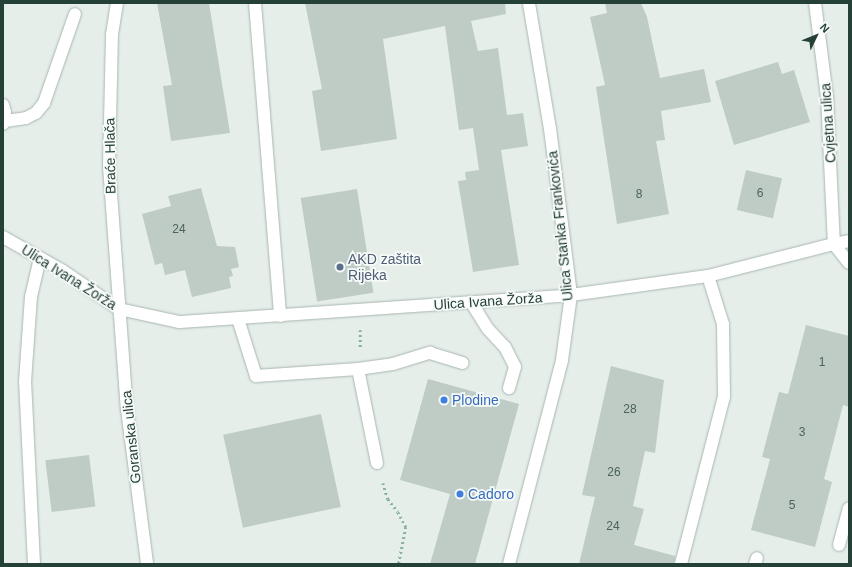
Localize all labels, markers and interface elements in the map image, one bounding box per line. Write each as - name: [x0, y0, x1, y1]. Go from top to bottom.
- north arrow: [796, 16, 836, 56]
- text: N: [818, 21, 832, 35]
- street label: Cvjetna ulica: [817, 82, 839, 164]
- street label: Braće Hlača: [101, 118, 119, 194]
- street label: Ulica Stanka Frankovića: [544, 150, 576, 302]
- house number: 6: [757, 187, 763, 201]
- house number: 8: [636, 188, 642, 202]
- house number: 24: [172, 223, 186, 237]
- street label: Ulica Ivana Žorža: [18, 241, 120, 313]
- place label: AKD zaštita Rijeka: [348, 251, 421, 284]
- marker: AKD zaštita Rijeka: [335, 262, 345, 272]
- street label: Ulica Ivana Žorža: [433, 289, 543, 313]
- house number: 1: [819, 356, 825, 370]
- street label: Goranska ulica: [118, 390, 144, 484]
- place label: Plodine: [452, 392, 499, 408]
- marker: Plodine: [439, 395, 449, 405]
- house number: 28: [623, 403, 637, 417]
- house number: 3: [799, 426, 805, 440]
- house number: 26: [607, 466, 621, 480]
- place label: Cadoro: [468, 486, 514, 502]
- marker: Cadoro: [455, 489, 465, 499]
- house number: 5: [789, 499, 795, 513]
- house number: 24: [606, 520, 620, 534]

